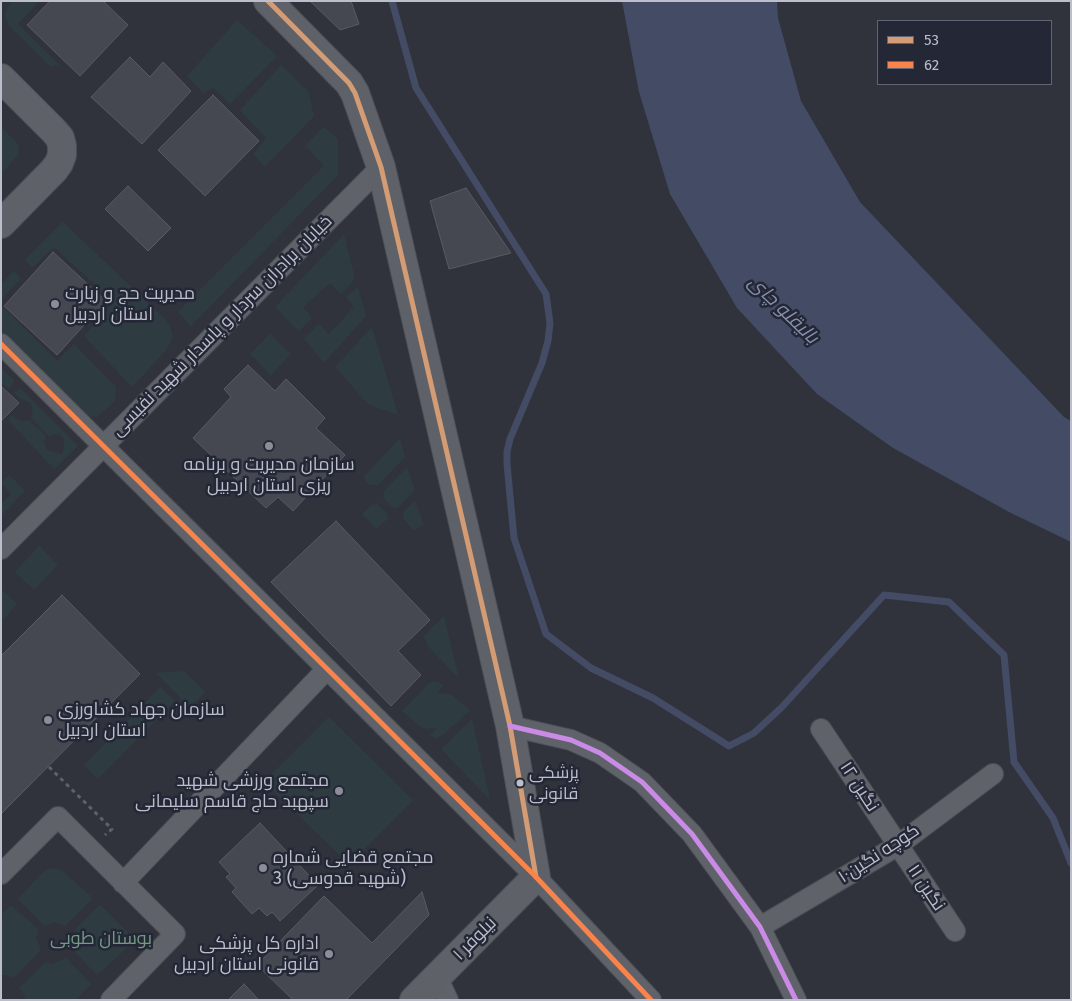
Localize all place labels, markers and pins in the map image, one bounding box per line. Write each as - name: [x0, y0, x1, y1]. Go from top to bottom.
- place label: مدیریت حج و زیارت استان اردبیل: [65, 283, 195, 326]
- marker: مدیریت حج و زیارت استان اردبیل: [49, 298, 61, 310]
- marker: سازمان مدیریت و برنامه ریزی استان اردبیل: [263, 440, 275, 452]
- place label: سازمان مدیریت و برنامه ریزی استان اردبیل: [183, 454, 355, 496]
- place label: سازمان جهاد کشاورزی استان اردبیل: [58, 699, 225, 742]
- marker: سازمان جهاد کشاورزی استان اردبیل: [42, 714, 54, 726]
- place label: پزشکی قانونی: [529, 763, 579, 803]
- place label: مجتمع ورزشی شهید سپهبد حاج قاسم سلیمانی: [135, 770, 329, 812]
- marker: پزشکی قانونی: [515, 778, 525, 788]
- marker: مجتمع ورزشی شهید سپهبد حاج قاسم سلیمانی: [333, 785, 345, 797]
- place label: مجتمع قضایی شماره 3 (شهید قدوسی): [273, 847, 434, 890]
- marker: مجتمع قضایی شماره 3 (شهید قدوسی): [257, 862, 269, 874]
- place label: اداره کل پزشکی قانونی استان اردبیل: [174, 933, 319, 976]
- marker: اداره کل پزشکی قانونی استان اردبیل: [323, 948, 335, 960]

